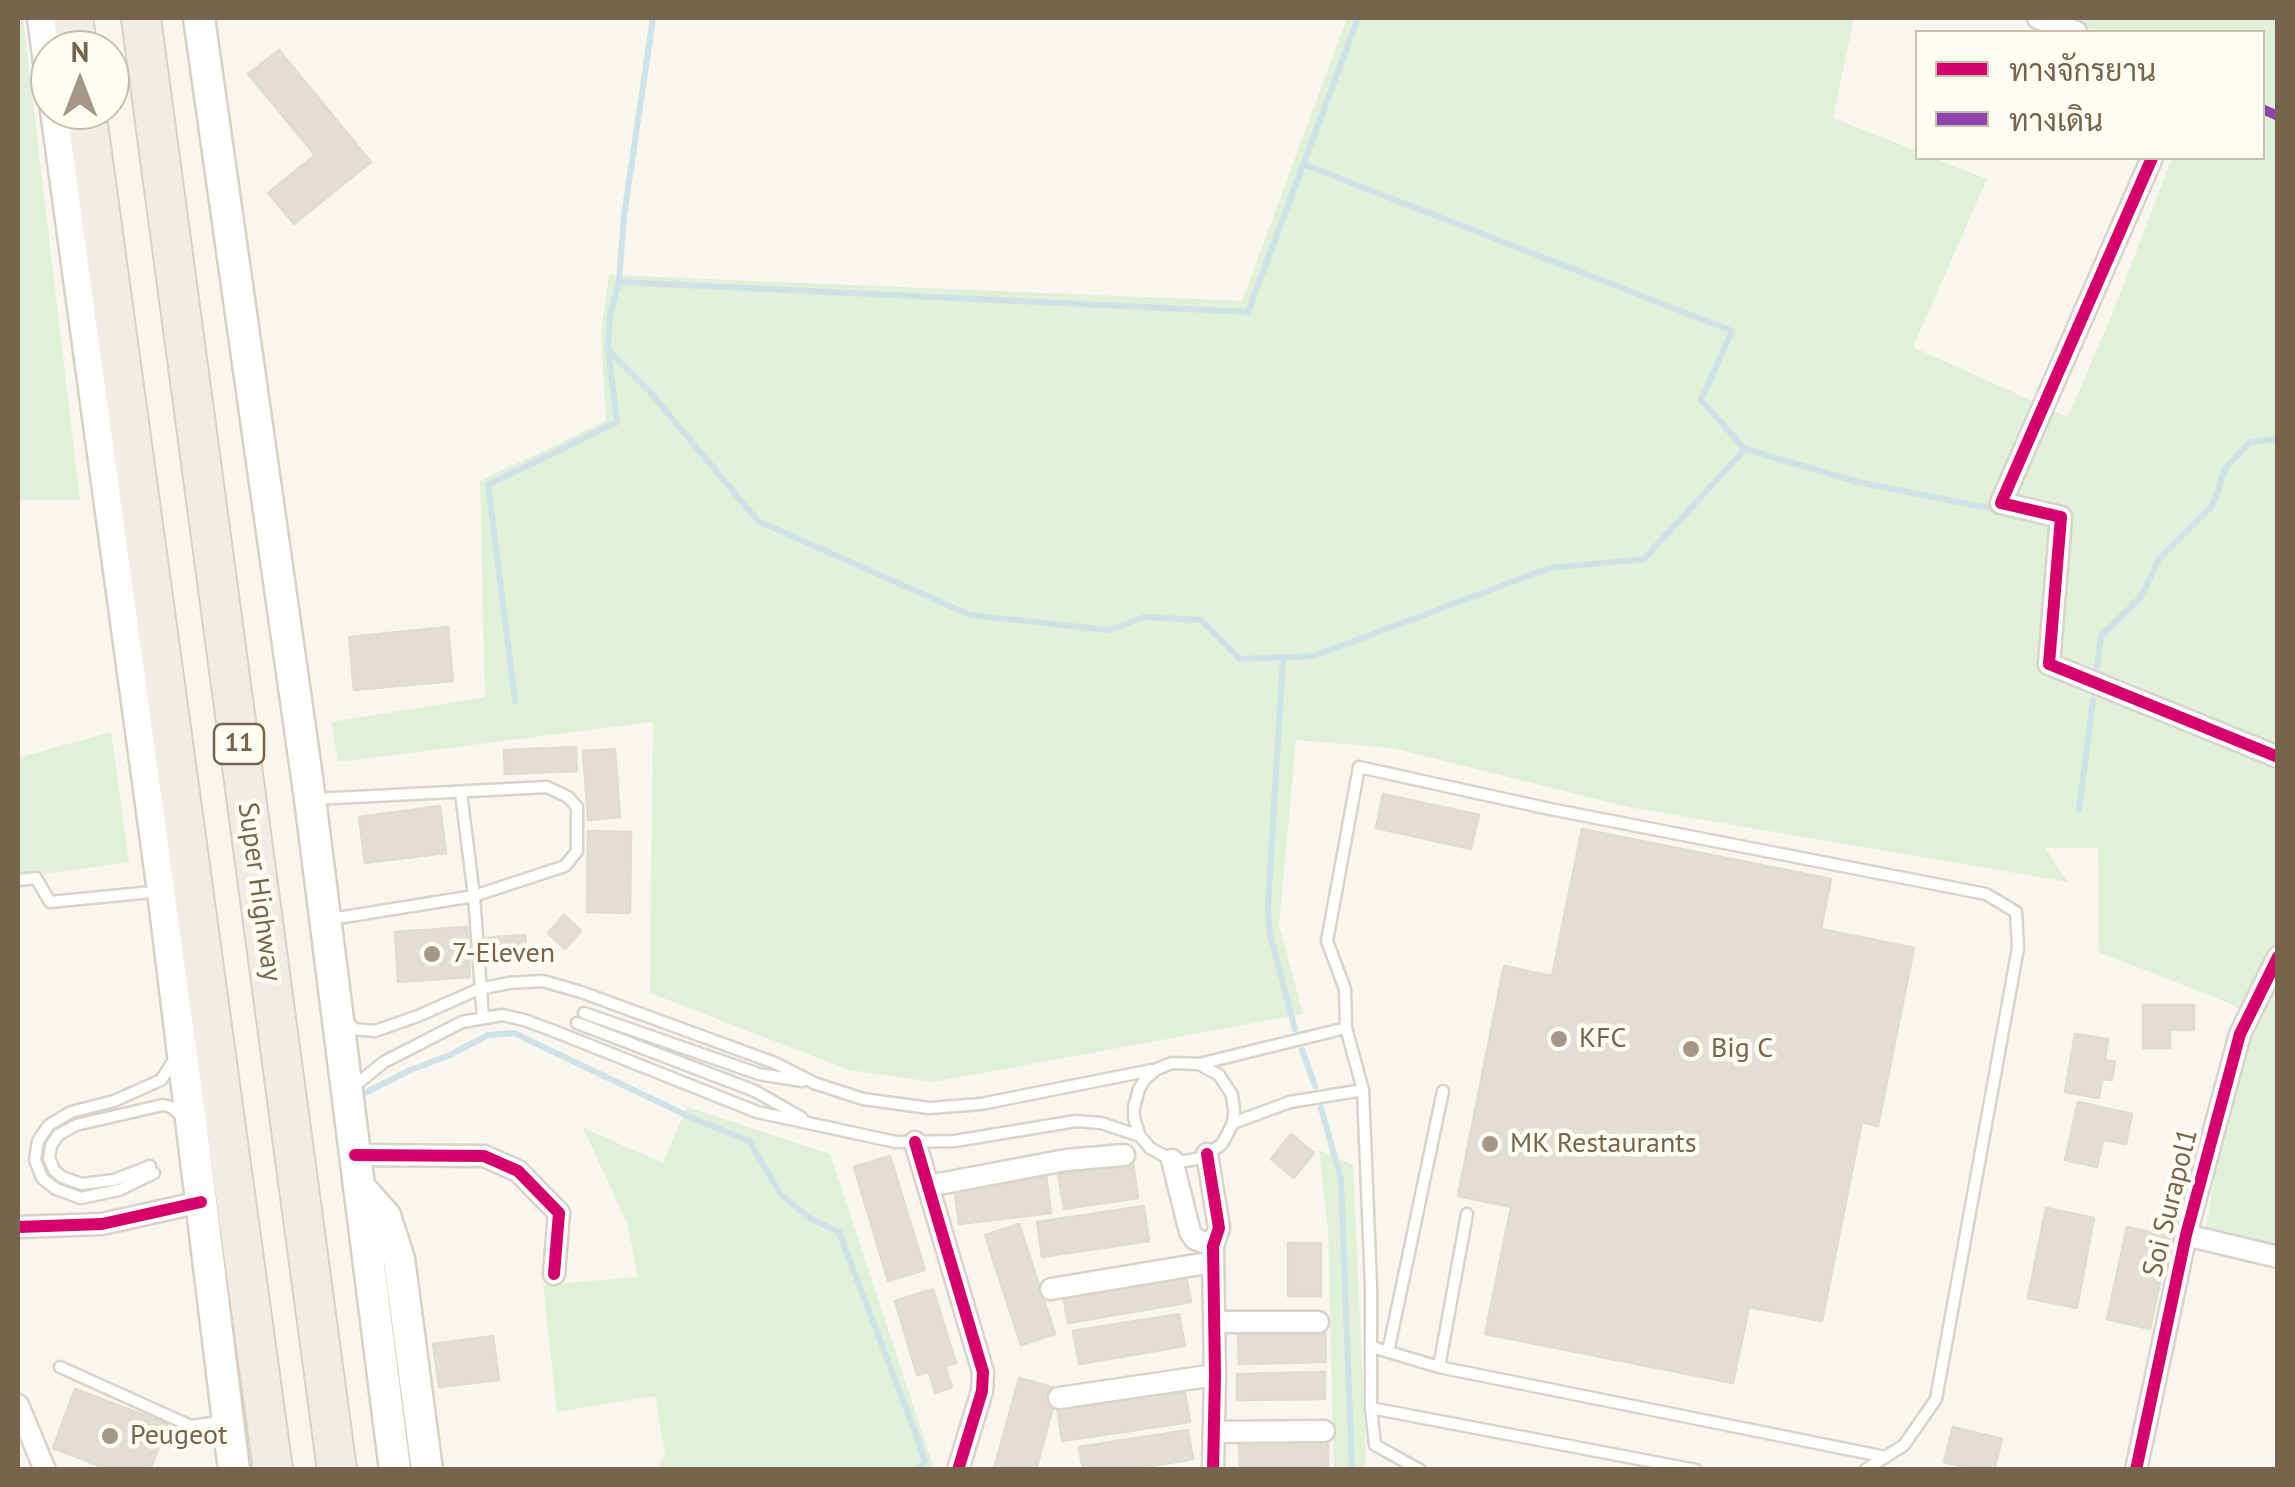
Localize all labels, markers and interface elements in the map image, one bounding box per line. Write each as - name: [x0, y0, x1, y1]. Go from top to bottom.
- north arrow: [30, 30, 130, 130]
- legend: [1915, 30, 2265, 160]
- text: N: [71, 33, 89, 70]
- text: ทางจักรยาน: [2009, 50, 2156, 89]
- text: ทางเดิน: [2009, 100, 2103, 139]
- road number: 11: [214, 724, 264, 764]
- street label: Super Highway: [230, 800, 288, 984]
- place label: 7-Eleven: [452, 937, 555, 971]
- marker: 7-Eleven: [421, 943, 443, 965]
- place label: KFC: [1579, 1022, 1627, 1056]
- marker: KFC: [1548, 1028, 1570, 1050]
- place label: Big C: [1711, 1032, 1773, 1066]
- marker: Big C: [1680, 1038, 1702, 1060]
- street label: Soi Surapol1: [2136, 1125, 2206, 1281]
- place label: MK Restaurants: [1510, 1127, 1697, 1161]
- marker: MK Restaurants: [1479, 1133, 1501, 1155]
- place label: Peugeot: [130, 1419, 227, 1453]
- marker: Peugeot: [99, 1425, 121, 1447]

